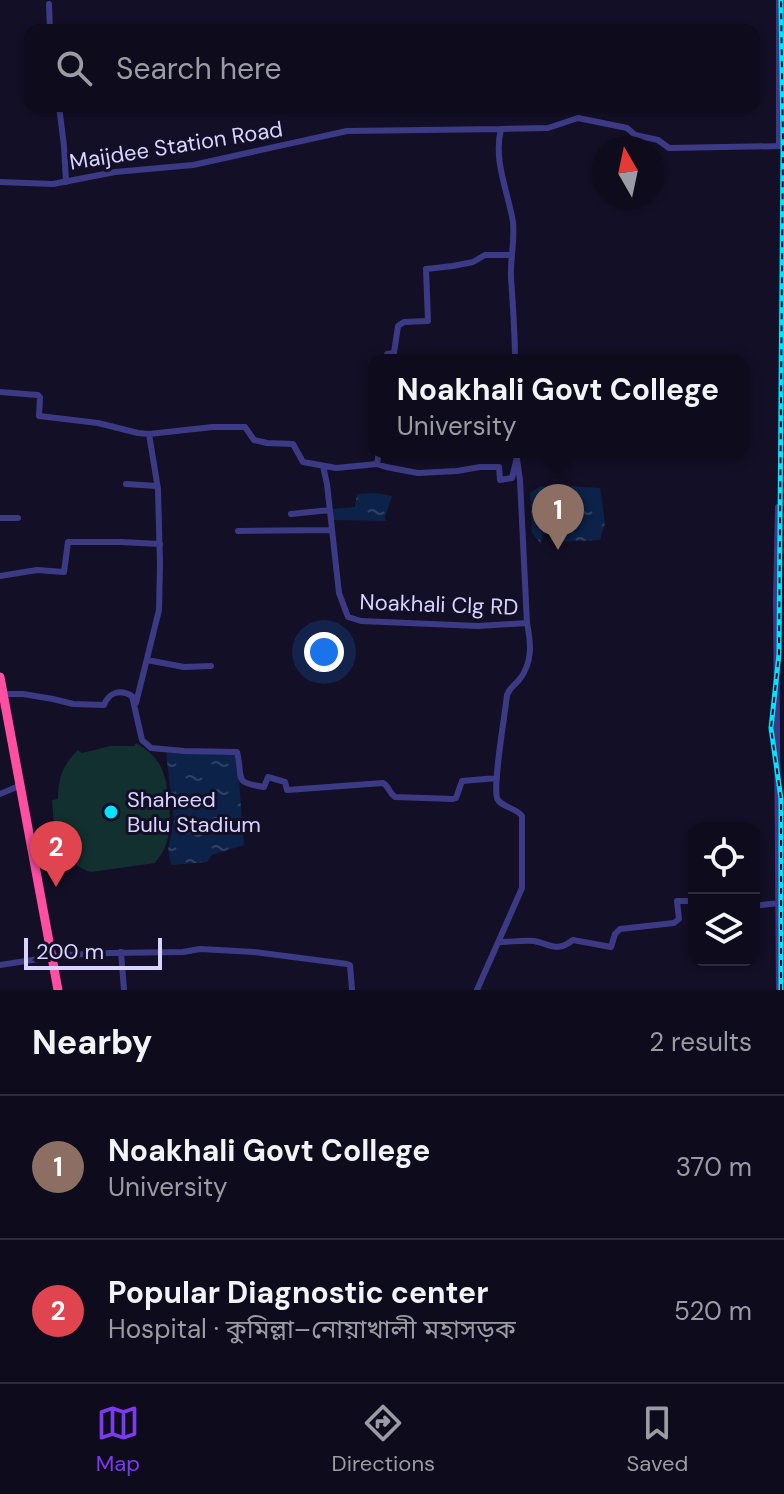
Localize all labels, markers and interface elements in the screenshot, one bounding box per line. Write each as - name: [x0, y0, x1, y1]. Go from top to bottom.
- search box: [24, 24, 760, 112]
- icon: search: [52, 46, 96, 90]
- text: Search here: [116, 49, 282, 88]
- street label: Maijdee Station Road: [67, 114, 285, 177]
- north arrow: [592, 136, 664, 208]
- popup: [368, 354, 748, 458]
- text: Noakhali Govt College: [397, 370, 719, 409]
- text: University: [397, 409, 516, 443]
- pin: 1: [532, 484, 584, 550]
- street label: Noakhali Clg RD: [359, 587, 519, 622]
- your location: [304, 632, 344, 672]
- place label: Shaheed Bulu Stadium: [127, 785, 261, 839]
- marker: Shaheed Bulu Stadium: [102, 803, 120, 821]
- pin: 2: [30, 821, 82, 887]
- map controls: [688, 822, 760, 966]
- button: locate: [688, 822, 760, 894]
- button: layers: [688, 894, 760, 966]
- scale bar: [24, 934, 162, 970]
- text: 200 m: [36, 937, 104, 966]
- text: Nearby: [32, 1020, 152, 1065]
- text: 2 results: [649, 1025, 752, 1059]
- text: Noakhali Govt College: [108, 1131, 430, 1170]
- text: 1: [53, 1150, 63, 1184]
- text: 370 m: [676, 1150, 752, 1184]
- text: University: [108, 1170, 228, 1204]
- text: Popular Diagnostic center: [108, 1273, 488, 1312]
- text: 2: [50, 1294, 66, 1328]
- text: 520 m: [674, 1294, 752, 1328]
- text: Hospital · কুমিল্লা–নোয়াখালী মহাসড়ক: [108, 1312, 516, 1346]
- tab: Map: [96, 1401, 140, 1478]
- tab: Directions: [332, 1401, 435, 1478]
- tab: Saved: [627, 1401, 688, 1478]

